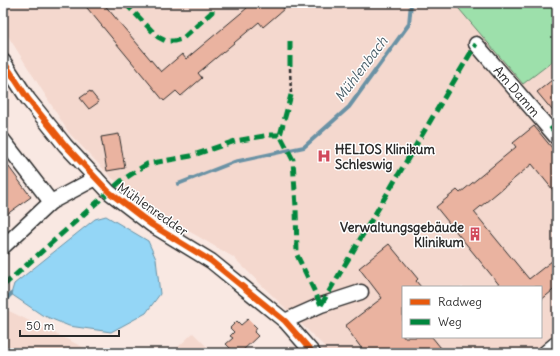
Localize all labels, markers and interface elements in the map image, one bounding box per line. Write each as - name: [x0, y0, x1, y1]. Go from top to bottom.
- water label: Mühlenbach: [331, 32, 392, 105]
- street label: Am Damm: [490, 62, 543, 120]
- place label: HELIOS Klinikum Schleswig: [335, 141, 435, 173]
- hospital icon: HELIOS Klinikum Schleswig: [316, 148, 332, 164]
- street label: Mühlenredder: [114, 179, 192, 240]
- place label: Verwaltungsgebäude Klinikum: [340, 219, 465, 251]
- building icon: Verwaltungsgebäude Klinikum: [467, 226, 483, 242]
- legend: [402, 286, 542, 338]
- text: Radweg: [438, 294, 482, 309]
- scale bar: [20, 312, 119, 338]
- text: Weg: [438, 314, 462, 329]
- text: 50 m: [26, 318, 55, 333]

